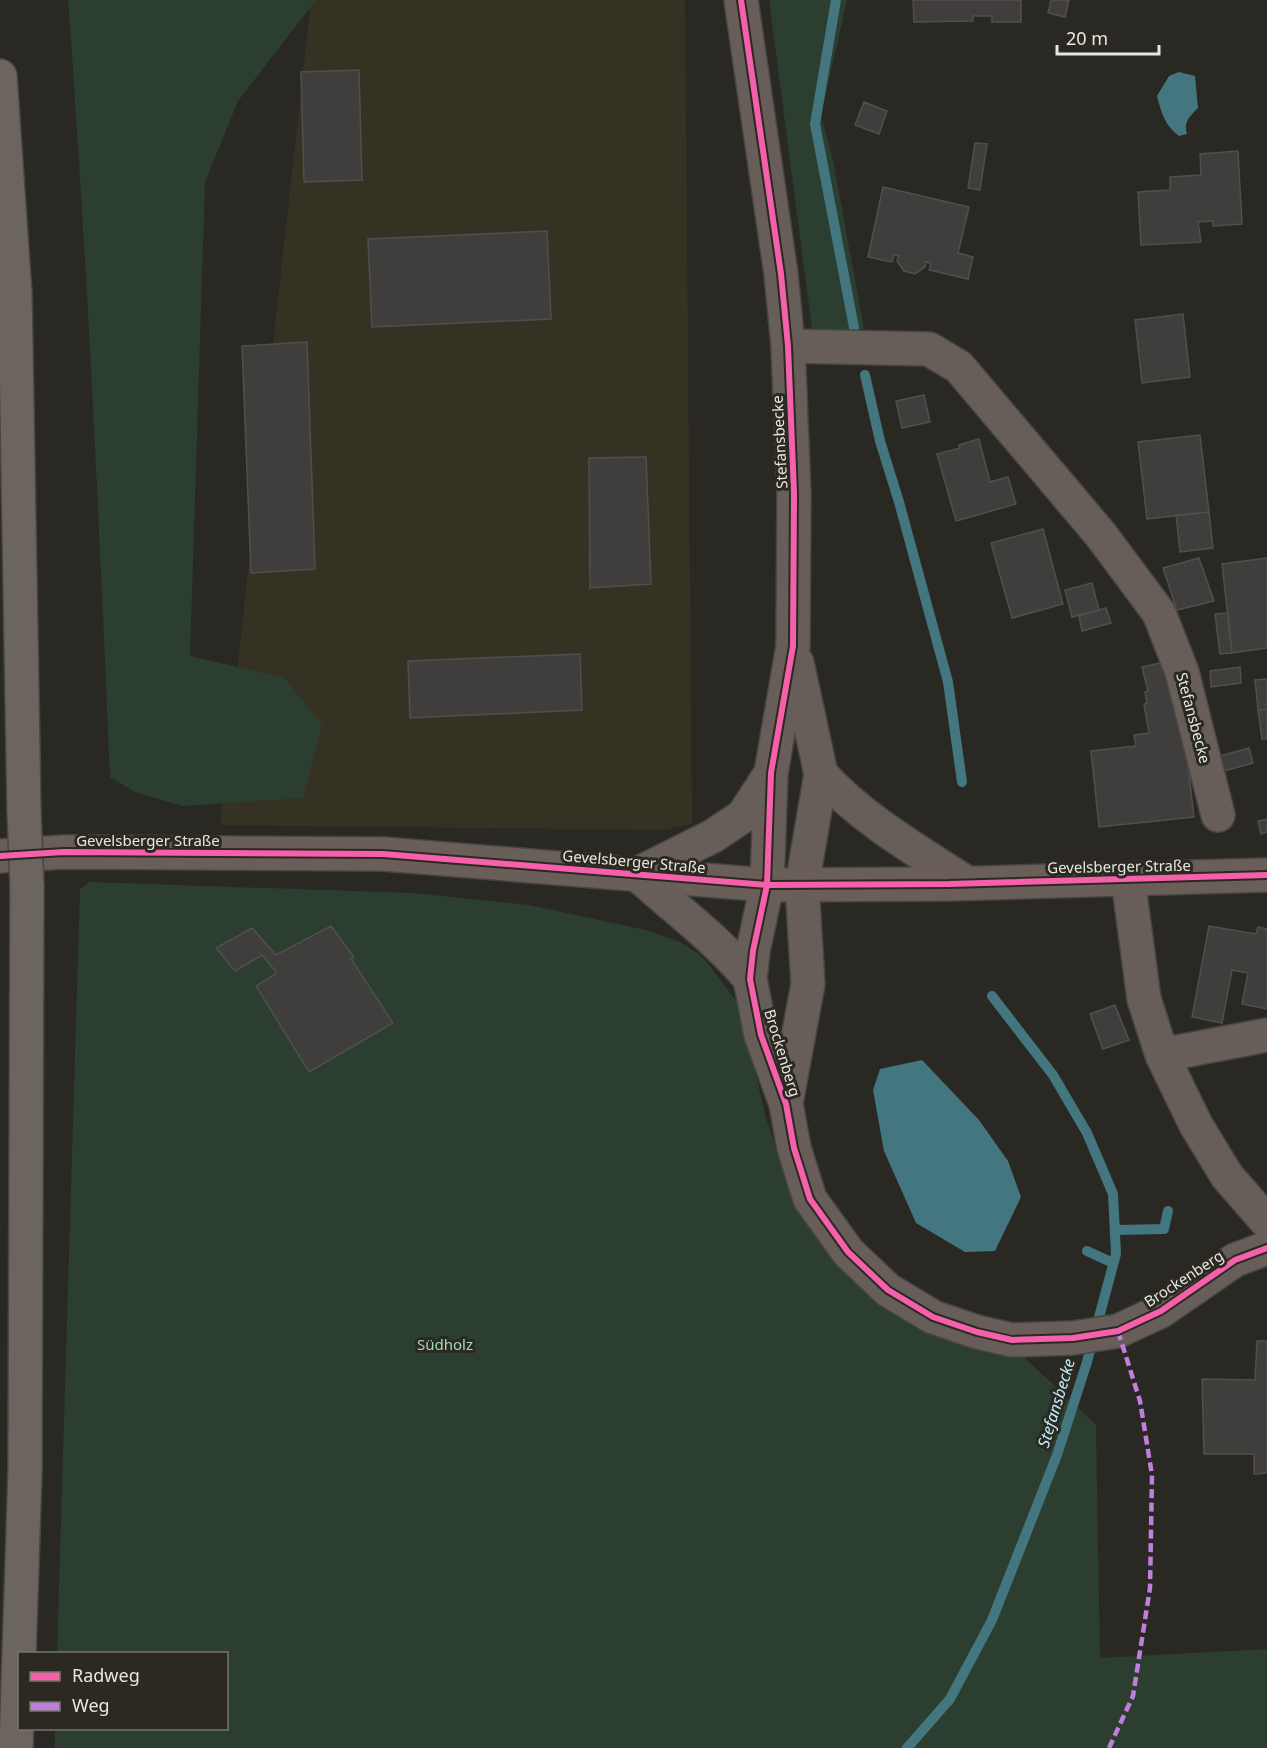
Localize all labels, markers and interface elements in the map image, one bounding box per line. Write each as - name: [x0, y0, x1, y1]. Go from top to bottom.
- scale bar: [1057, 18, 1159, 56]
- text: 20 m: [1066, 26, 1108, 50]
- street label: Stefansbecke: [767, 395, 791, 489]
- street label: Stefansbecke: [1172, 670, 1216, 765]
- street label: Gevelsberger Straße: [76, 830, 220, 850]
- street label: Gevelsberger Straße: [562, 845, 706, 877]
- street label: Gevelsberger Straße: [1047, 855, 1191, 877]
- street label: Brockenberg: [760, 1006, 806, 1099]
- street label: Brockenberg: [1140, 1245, 1227, 1311]
- park label: Südholz: [417, 1334, 473, 1354]
- water label: Stefansbecke: [1032, 1356, 1080, 1450]
- legend: [18, 1652, 228, 1730]
- text: Radweg: [72, 1663, 140, 1687]
- text: Weg: [72, 1693, 110, 1717]

